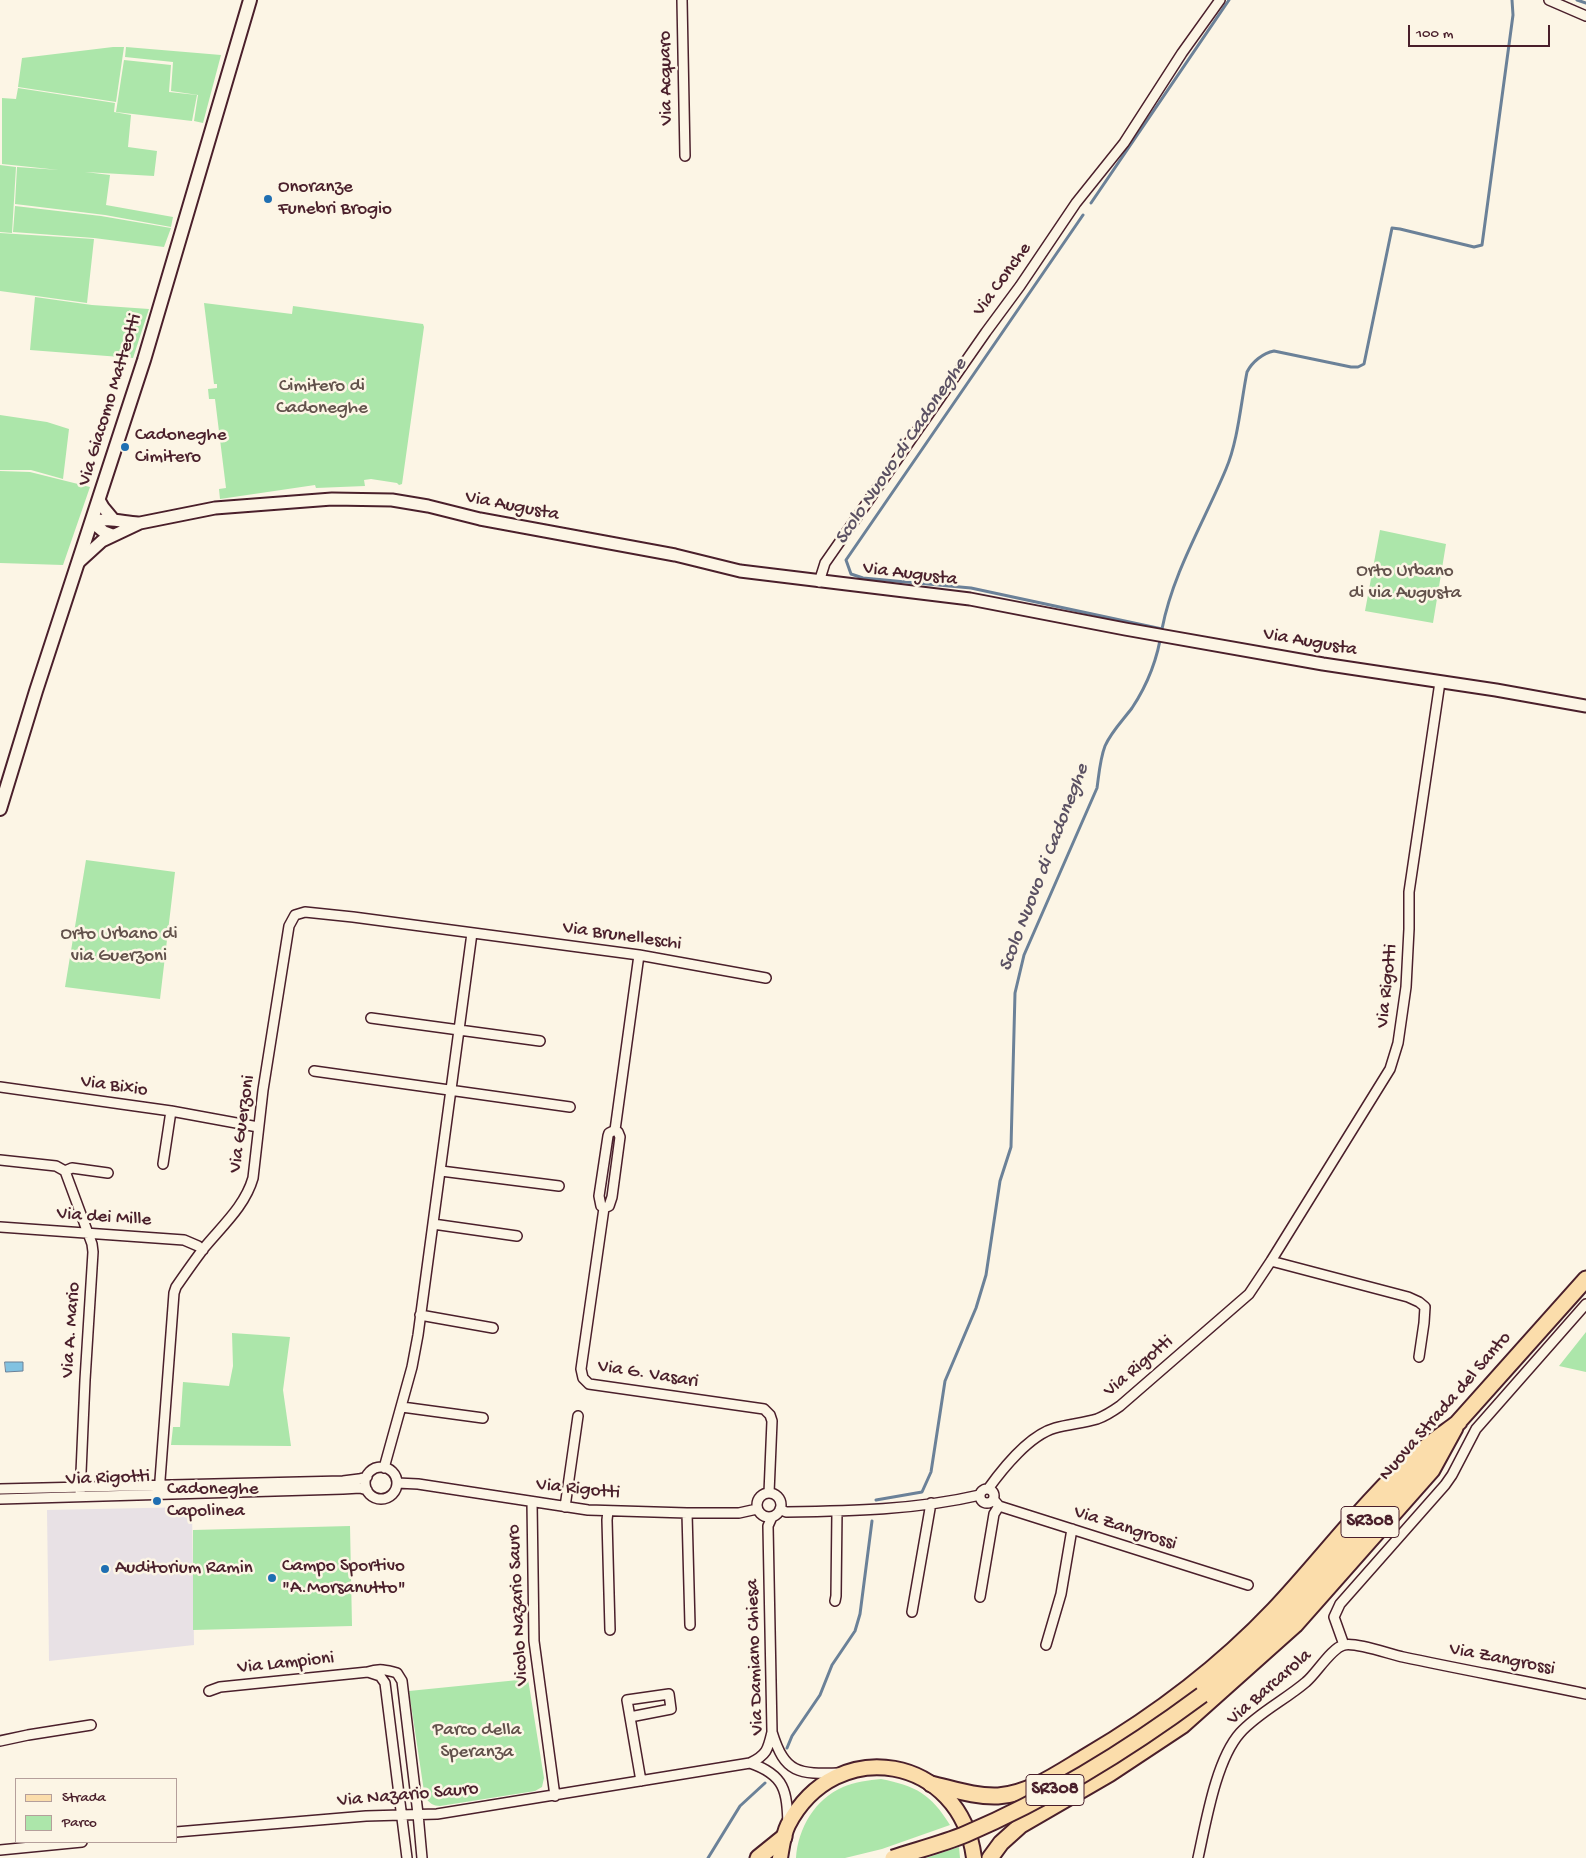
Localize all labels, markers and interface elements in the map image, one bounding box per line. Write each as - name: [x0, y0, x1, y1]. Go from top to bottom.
- scale bar: [1411, 15, 1554, 47]
- text: 100 m: [1416, 25, 1453, 43]
- street label: Via Acquaro: [655, 30, 679, 126]
- place label: Onoranze Funebri Brogio: [278, 177, 392, 221]
- marker: Onoranze Funebri Brogio: [262, 193, 274, 205]
- street label: Via Conche: [969, 239, 1037, 321]
- street label: Via Giacomo Matteotti: [74, 311, 148, 489]
- water label: Scolo Nuovo di Cadoneghe: [831, 354, 973, 550]
- park label: Cimitero di Cadoneghe: [276, 376, 368, 420]
- place label: Cadoneghe Cimitero: [135, 425, 226, 469]
- marker: Cadoneghe Cimitero: [119, 441, 131, 453]
- street label: Via Augusta: [463, 487, 561, 527]
- street label: Via Augusta: [862, 558, 958, 592]
- park label: Orto Urbano di via Augusta: [1349, 561, 1461, 605]
- street label: Via Augusta: [1261, 624, 1359, 662]
- water label: Scolo Nuovo di Cadoneghe: [994, 761, 1096, 975]
- street label: Via Brunelleschi: [561, 917, 683, 957]
- park label: Orto Urbano di via Guerzoni: [60, 924, 178, 968]
- street label: Via Rigotti: [1372, 943, 1404, 1029]
- street label: Via Bixio: [79, 1071, 149, 1103]
- street label: Via Guerzoni: [225, 1074, 261, 1174]
- street label: Via dei Mille: [56, 1203, 152, 1233]
- street label: Via A. Mario: [57, 1281, 87, 1379]
- street label: Nuova Strada del Santo: [1375, 1328, 1517, 1486]
- street label: Via Rigotti: [1099, 1331, 1179, 1403]
- street label: Via G. Vasari: [596, 1356, 700, 1394]
- street label: Via Rigotti: [66, 1466, 150, 1492]
- street label: Via Rigotti: [535, 1474, 621, 1506]
- place label: Cadoneghe Capolinea: [167, 1479, 258, 1523]
- marker: Cadoneghe Capolinea: [151, 1495, 163, 1507]
- street label: Via Zangrossi: [1071, 1502, 1179, 1556]
- road number: SR308: [1341, 1506, 1399, 1538]
- street label: Vicolo Nazario Sauro: [503, 1524, 535, 1686]
- place label: Campo Sportivo "A.Morsanutto": [282, 1556, 406, 1600]
- place label: Auditorium Ramin: [115, 1558, 253, 1580]
- marker: Auditorium Ramin: [99, 1563, 111, 1575]
- marker: Campo Sportivo "A.Morsanutto": [266, 1572, 278, 1584]
- street label: Via Damiano Chiesa: [742, 1579, 770, 1735]
- street label: Via Zangrossi: [1447, 1639, 1557, 1681]
- street label: Via Barcarola: [1223, 1645, 1317, 1731]
- street label: Via Lampioni: [236, 1648, 336, 1680]
- park label: Parco della Speranza: [433, 1720, 521, 1764]
- road number: SR308: [1026, 1774, 1084, 1806]
- legend: [15, 1778, 178, 1843]
- street label: Via Nazario Sauro: [336, 1778, 480, 1814]
- text: Strada: [62, 1789, 106, 1807]
- text: Parco: [62, 1814, 97, 1832]

